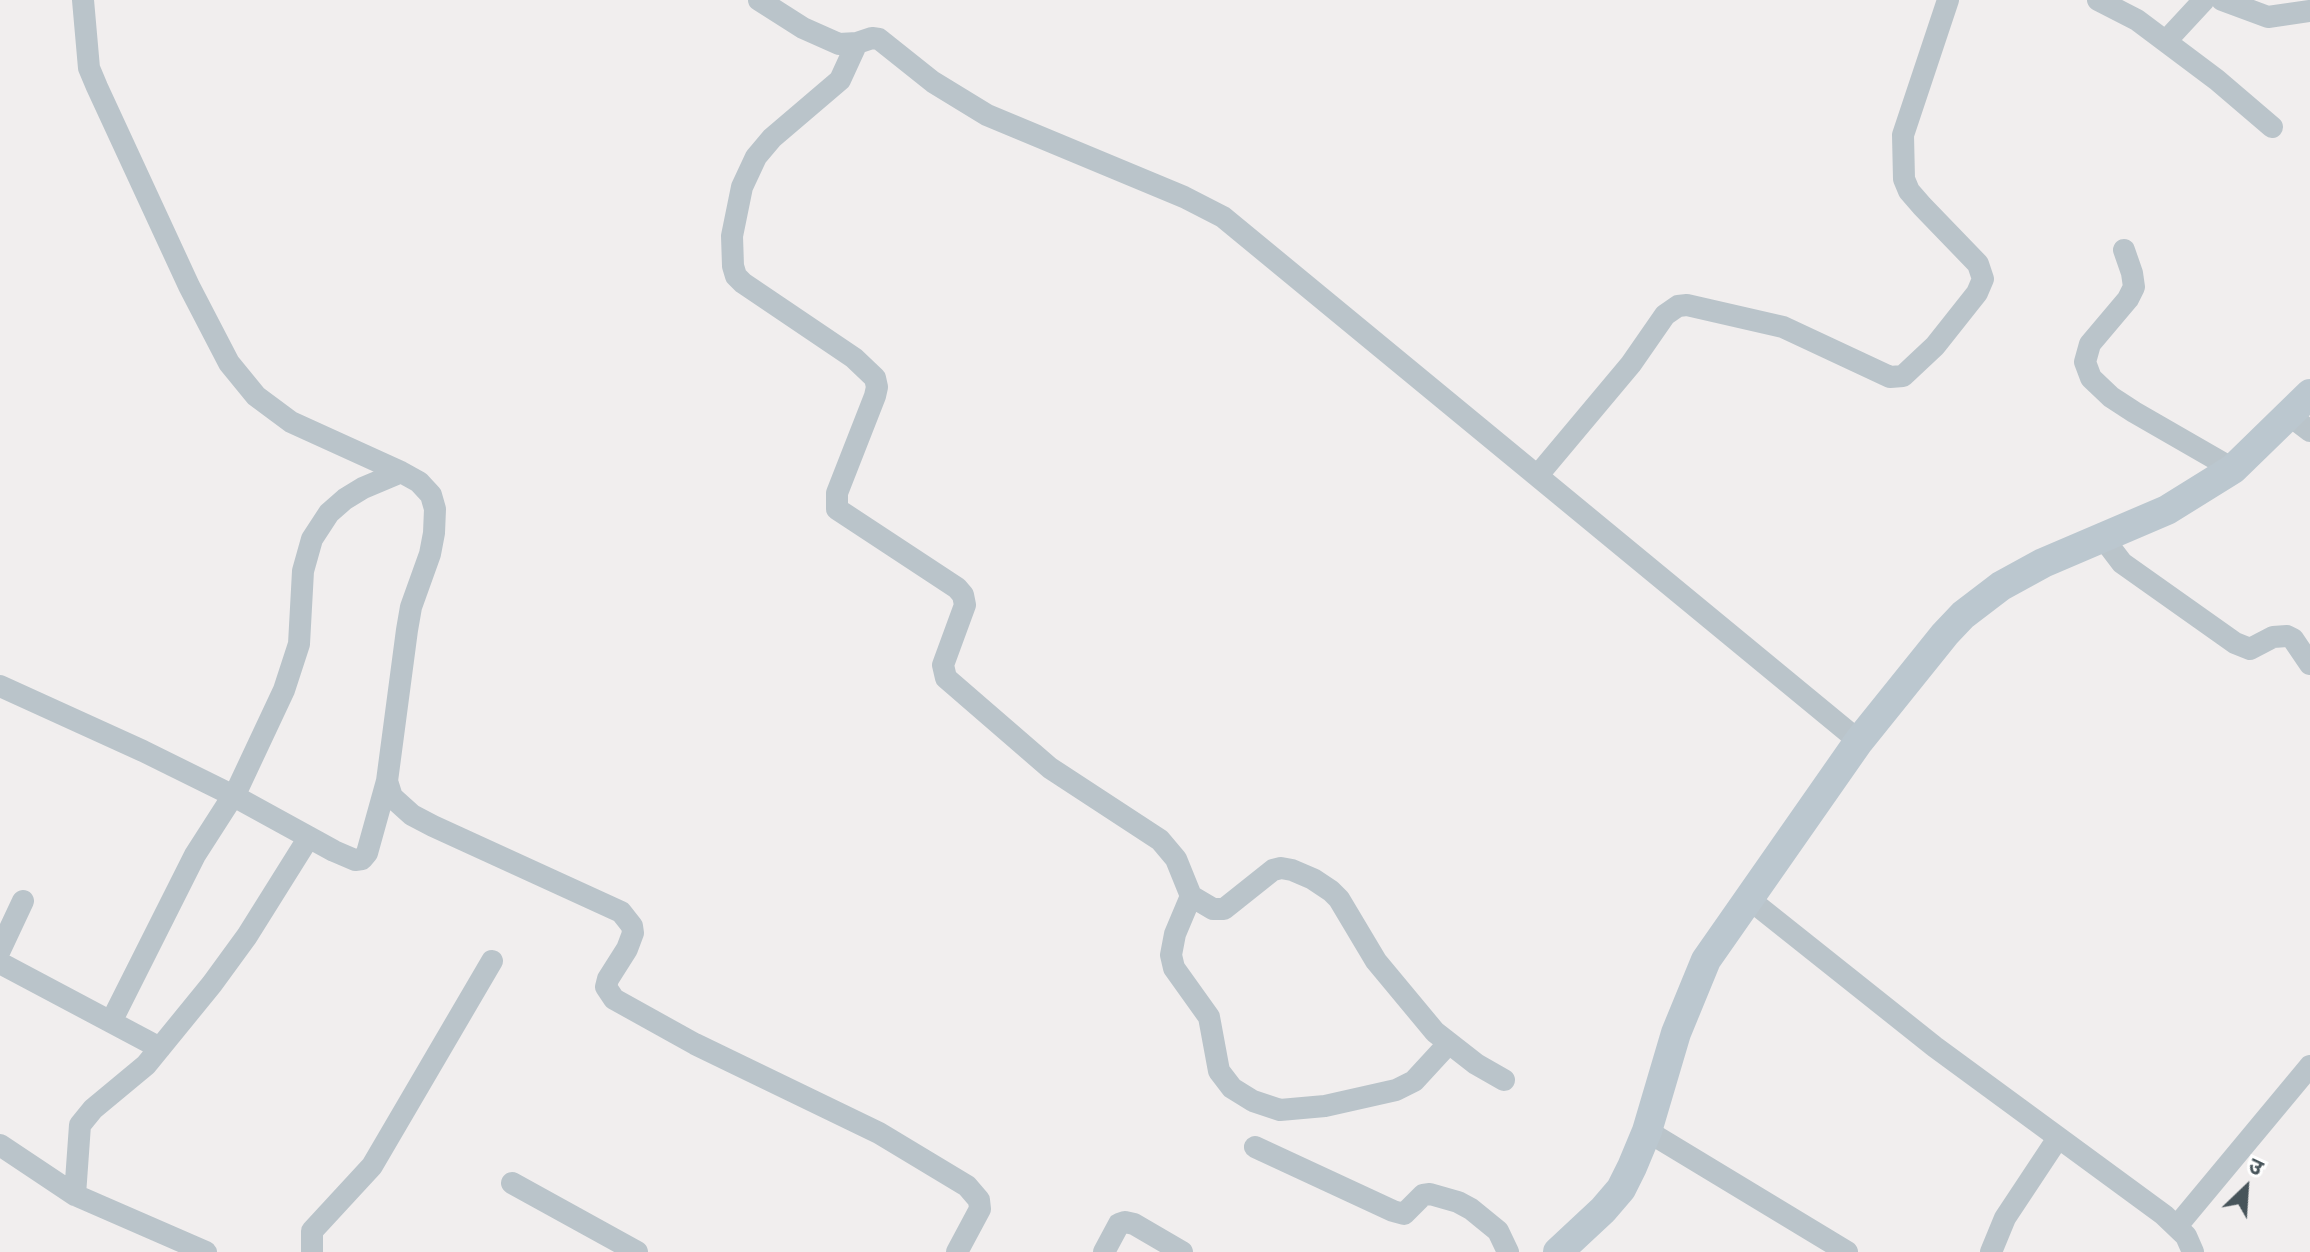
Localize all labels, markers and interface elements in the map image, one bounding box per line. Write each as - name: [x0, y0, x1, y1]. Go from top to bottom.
- north arrow: [2206, 1148, 2286, 1228]
- text: उ: [2244, 1150, 2268, 1182]

